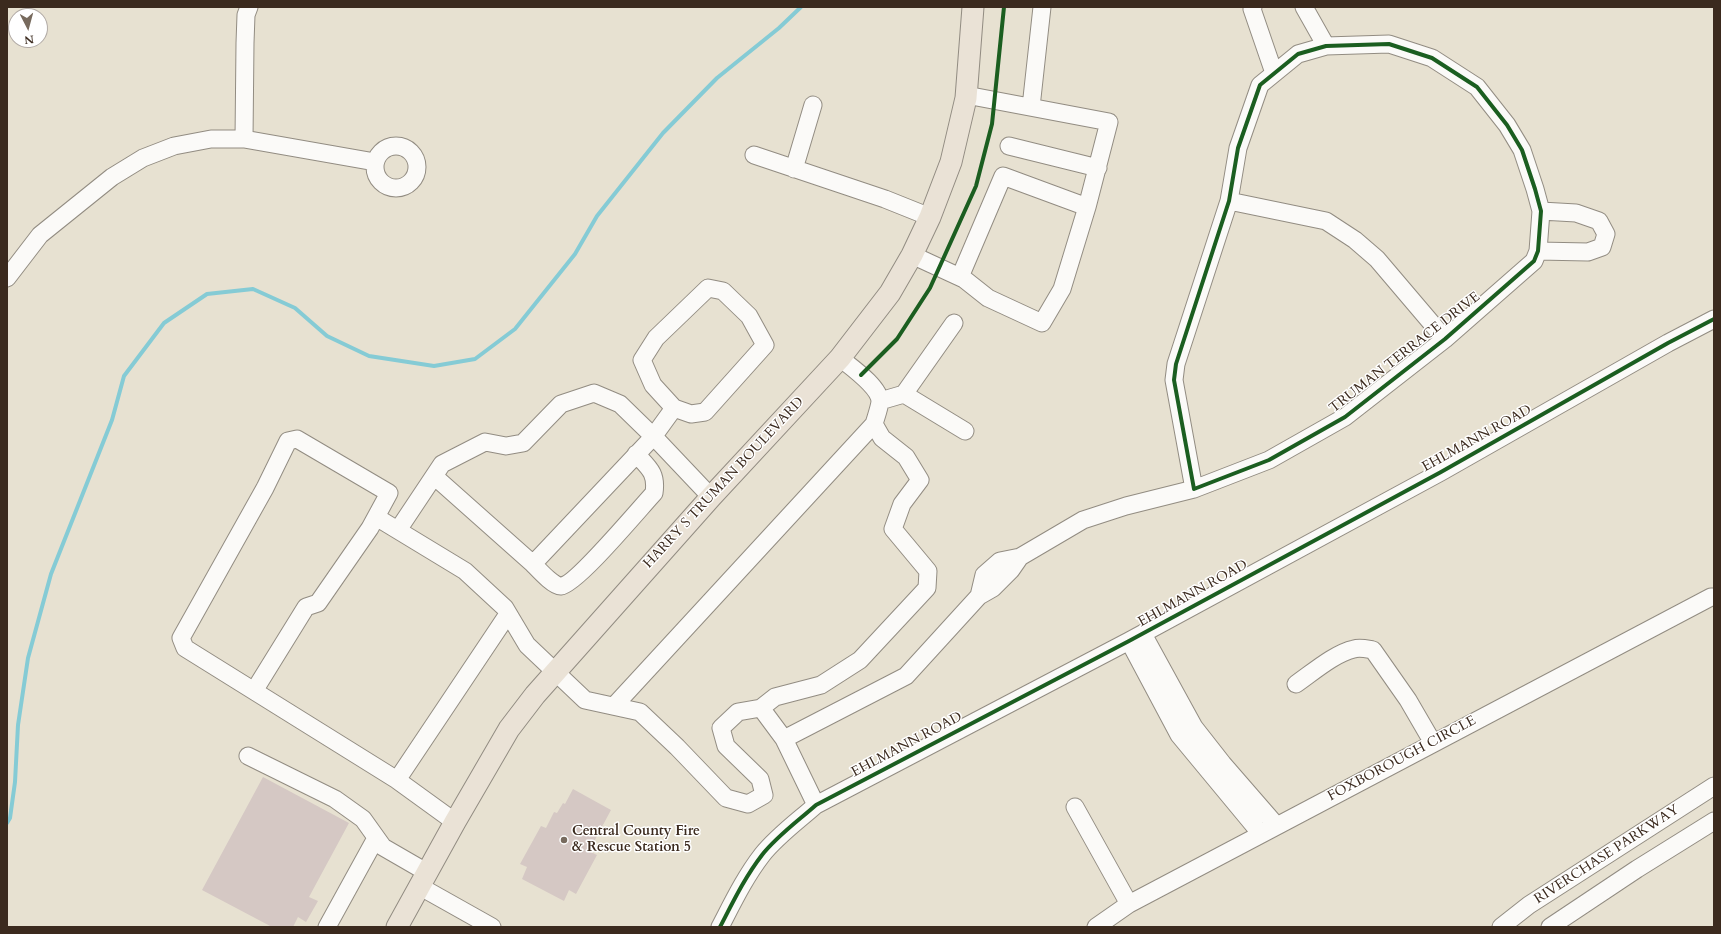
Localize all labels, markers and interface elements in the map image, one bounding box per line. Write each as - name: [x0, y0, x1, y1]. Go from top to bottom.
- north arrow: [8, 8, 48, 48]
- text: N: [24, 31, 35, 47]
- street label: TRUMAN TERRACE DRIVE: [1326, 289, 1484, 417]
- street label: HARRY S TRUMAN BOULEVARD: [640, 394, 808, 572]
- street label: EHLMANN ROAD: [1419, 402, 1535, 476]
- street label: EHLMANN ROAD: [1135, 557, 1251, 631]
- street label: EHLMANN ROAD: [849, 709, 965, 781]
- street label: FOXBOROUGH CIRCLE: [1325, 713, 1479, 805]
- street label: RIVERCHASE PARKWAY: [1532, 802, 1682, 908]
- place label: Central County Fire & Rescue Station 5: [572, 824, 700, 856]
- marker: Central County Fire & Rescue Station 5: [559, 835, 569, 845]

